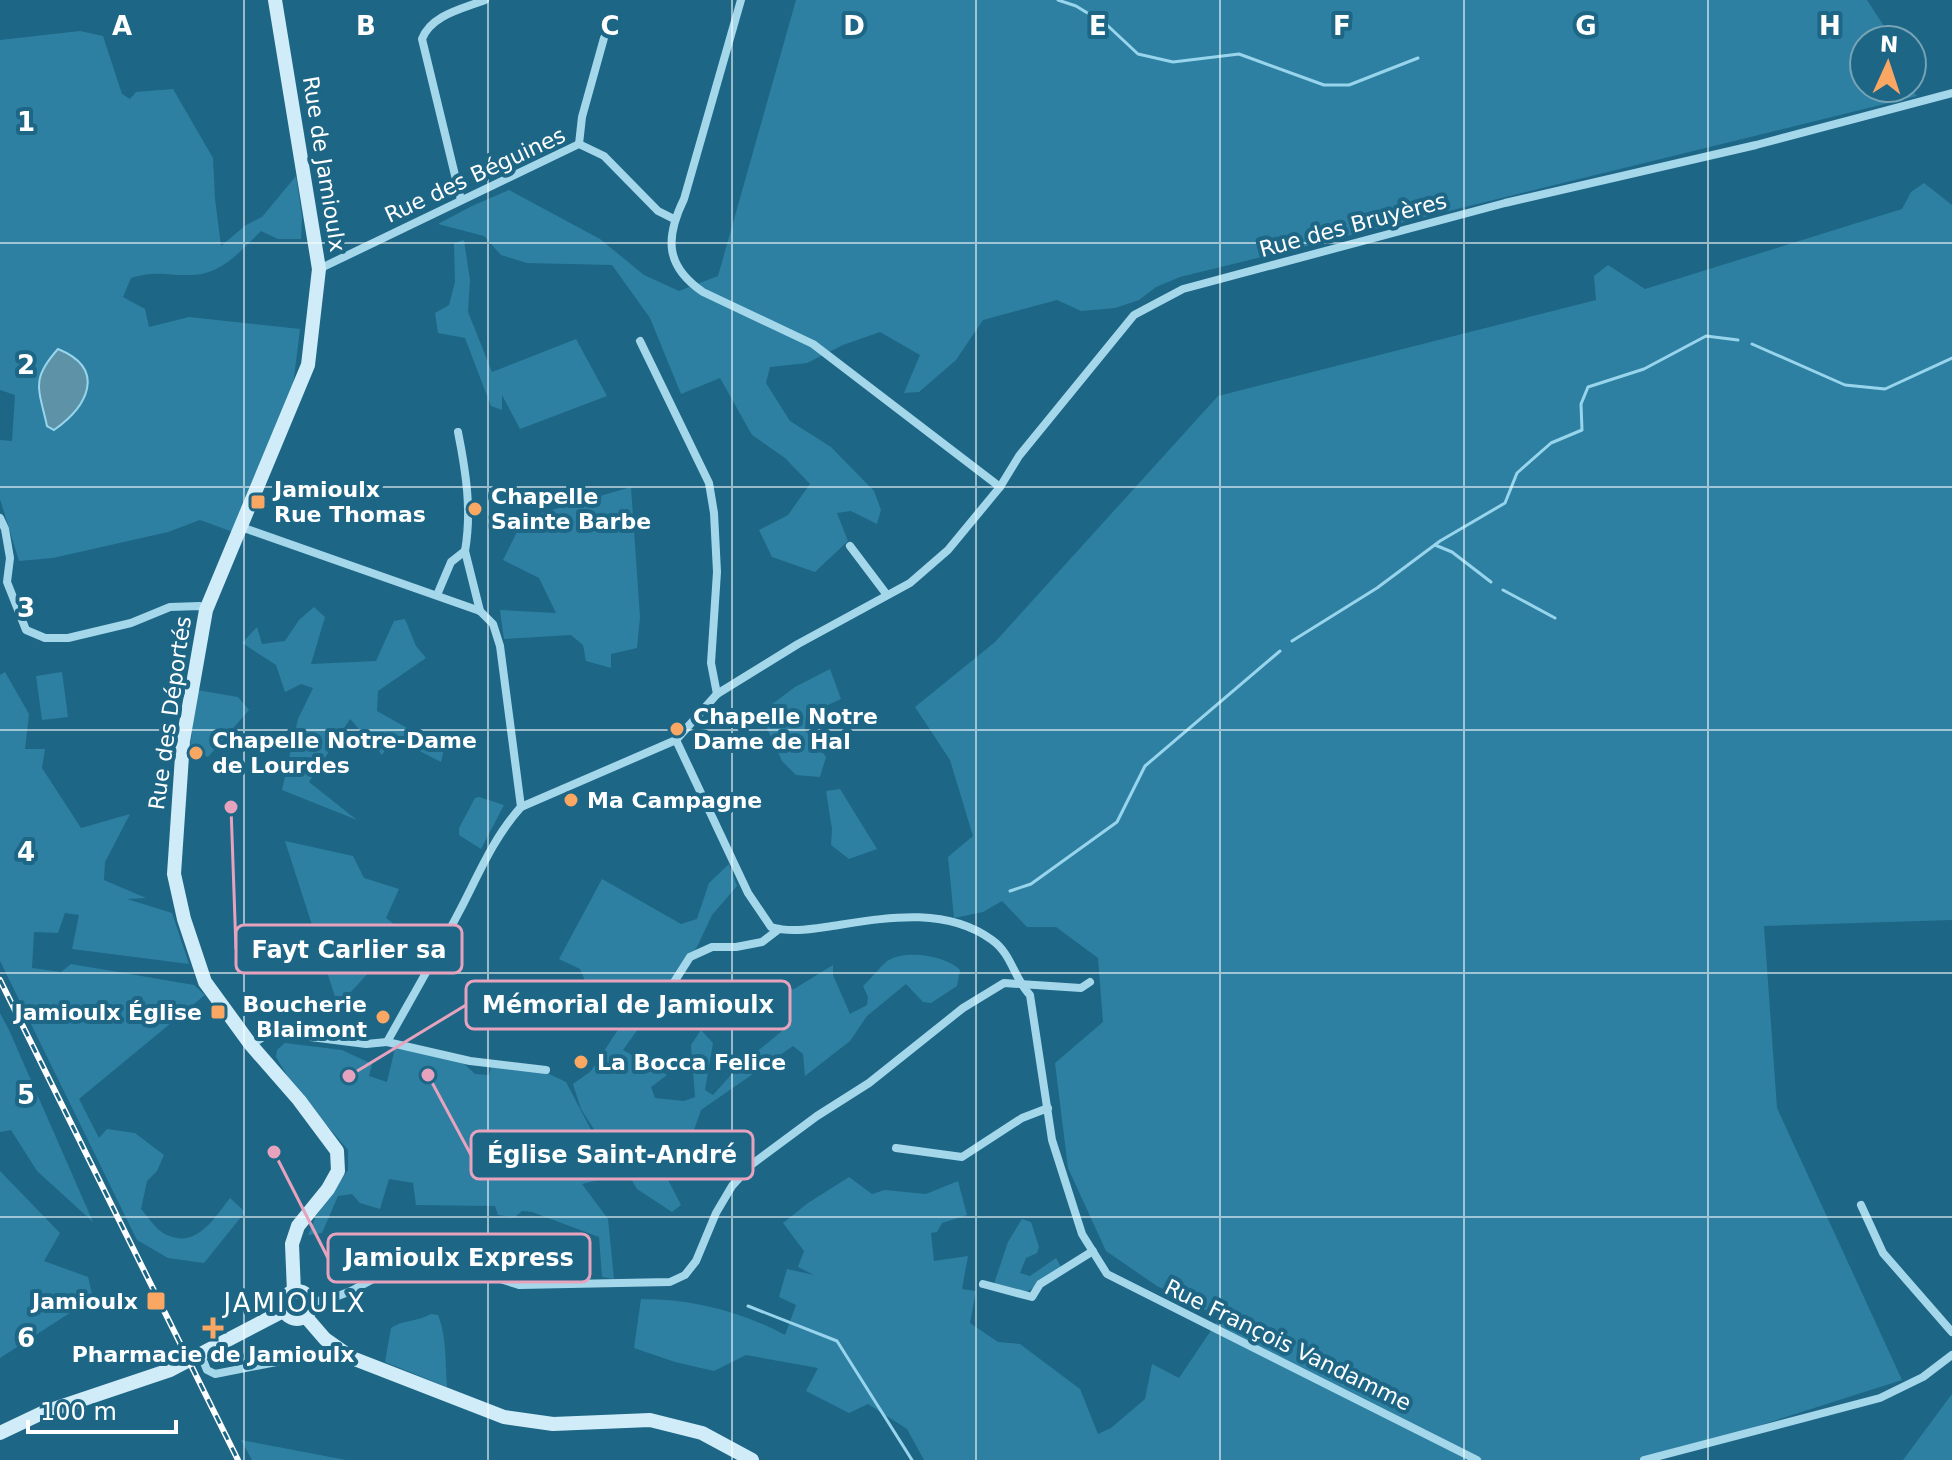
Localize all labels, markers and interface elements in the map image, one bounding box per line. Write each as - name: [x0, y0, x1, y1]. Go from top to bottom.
- text: A: [112, 11, 132, 41]
- text: B: [356, 11, 376, 41]
- text: C: [600, 11, 620, 41]
- text: D: [843, 11, 865, 41]
- text: E: [1089, 11, 1107, 41]
- text: F: [1333, 11, 1351, 41]
- text: G: [1575, 11, 1597, 41]
- text: H: [1819, 11, 1841, 41]
- north arrow: [1848, 24, 1928, 104]
- text: N: [1879, 32, 1899, 57]
- street label: Rue de Jamioulx: [298, 74, 350, 254]
- text: 1: [17, 107, 35, 137]
- street label: Rue des Béguines: [381, 122, 569, 228]
- street label: Rue des Bruyères: [1257, 188, 1449, 262]
- text: 2: [17, 350, 35, 380]
- place label: Jamioulx Rue Thomas: [272, 477, 426, 527]
- place label: Chapelle Sainte Barbe: [491, 484, 651, 534]
- marker: Jamioulx Rue Thomas: [249, 493, 267, 511]
- marker: Chapelle Sainte Barbe: [466, 500, 484, 518]
- text: 3: [17, 593, 35, 623]
- street label: Rue des Déportés: [144, 615, 196, 811]
- place label: Chapelle Notre Dame de Hal: [693, 704, 878, 754]
- marker: Chapelle Notre Dame de Hal: [668, 720, 686, 738]
- place label: Chapelle Notre-Dame de Lourdes: [212, 728, 477, 778]
- marker: Chapelle Notre-Dame de Lourdes: [187, 744, 205, 762]
- place label: Ma Campagne: [587, 788, 762, 813]
- marker: Ma Campagne: [562, 791, 580, 809]
- text: 4: [17, 837, 35, 867]
- callout: Fayt Carlier sa: [236, 925, 462, 973]
- text: Fayt Carlier sa: [252, 936, 446, 964]
- callout: Mémorial de Jamioulx: [466, 981, 790, 1029]
- text: Mémorial de Jamioulx: [482, 991, 774, 1019]
- place label: Boucherie Blaimont: [243, 992, 367, 1042]
- place label: Jamioulx Église: [12, 1000, 202, 1025]
- marker: Jamioulx Église: [209, 1003, 227, 1021]
- marker: Boucherie Blaimont: [374, 1008, 392, 1026]
- place label: La Bocca Felice: [597, 1050, 786, 1075]
- marker: La Bocca Felice: [572, 1053, 590, 1071]
- text: 5: [17, 1080, 35, 1110]
- callout: Église Saint-André: [471, 1131, 753, 1179]
- text: Église Saint-André: [487, 1140, 737, 1169]
- callout: Jamioulx Express: [328, 1234, 590, 1282]
- text: Jamioulx Express: [342, 1244, 574, 1272]
- street label: Rue François Vandamme: [1161, 1274, 1415, 1416]
- district label: JAMIOULX: [222, 1288, 366, 1318]
- place label: Jamioulx: [30, 1289, 138, 1314]
- marker: Jamioulx: [145, 1290, 167, 1312]
- marker: Pharmacie de Jamioulx: [204, 1319, 222, 1337]
- text: 6: [17, 1323, 35, 1353]
- place label: Pharmacie de Jamioulx: [72, 1342, 354, 1367]
- scale bar: [28, 1384, 176, 1434]
- text: 100 m: [40, 1398, 117, 1426]

